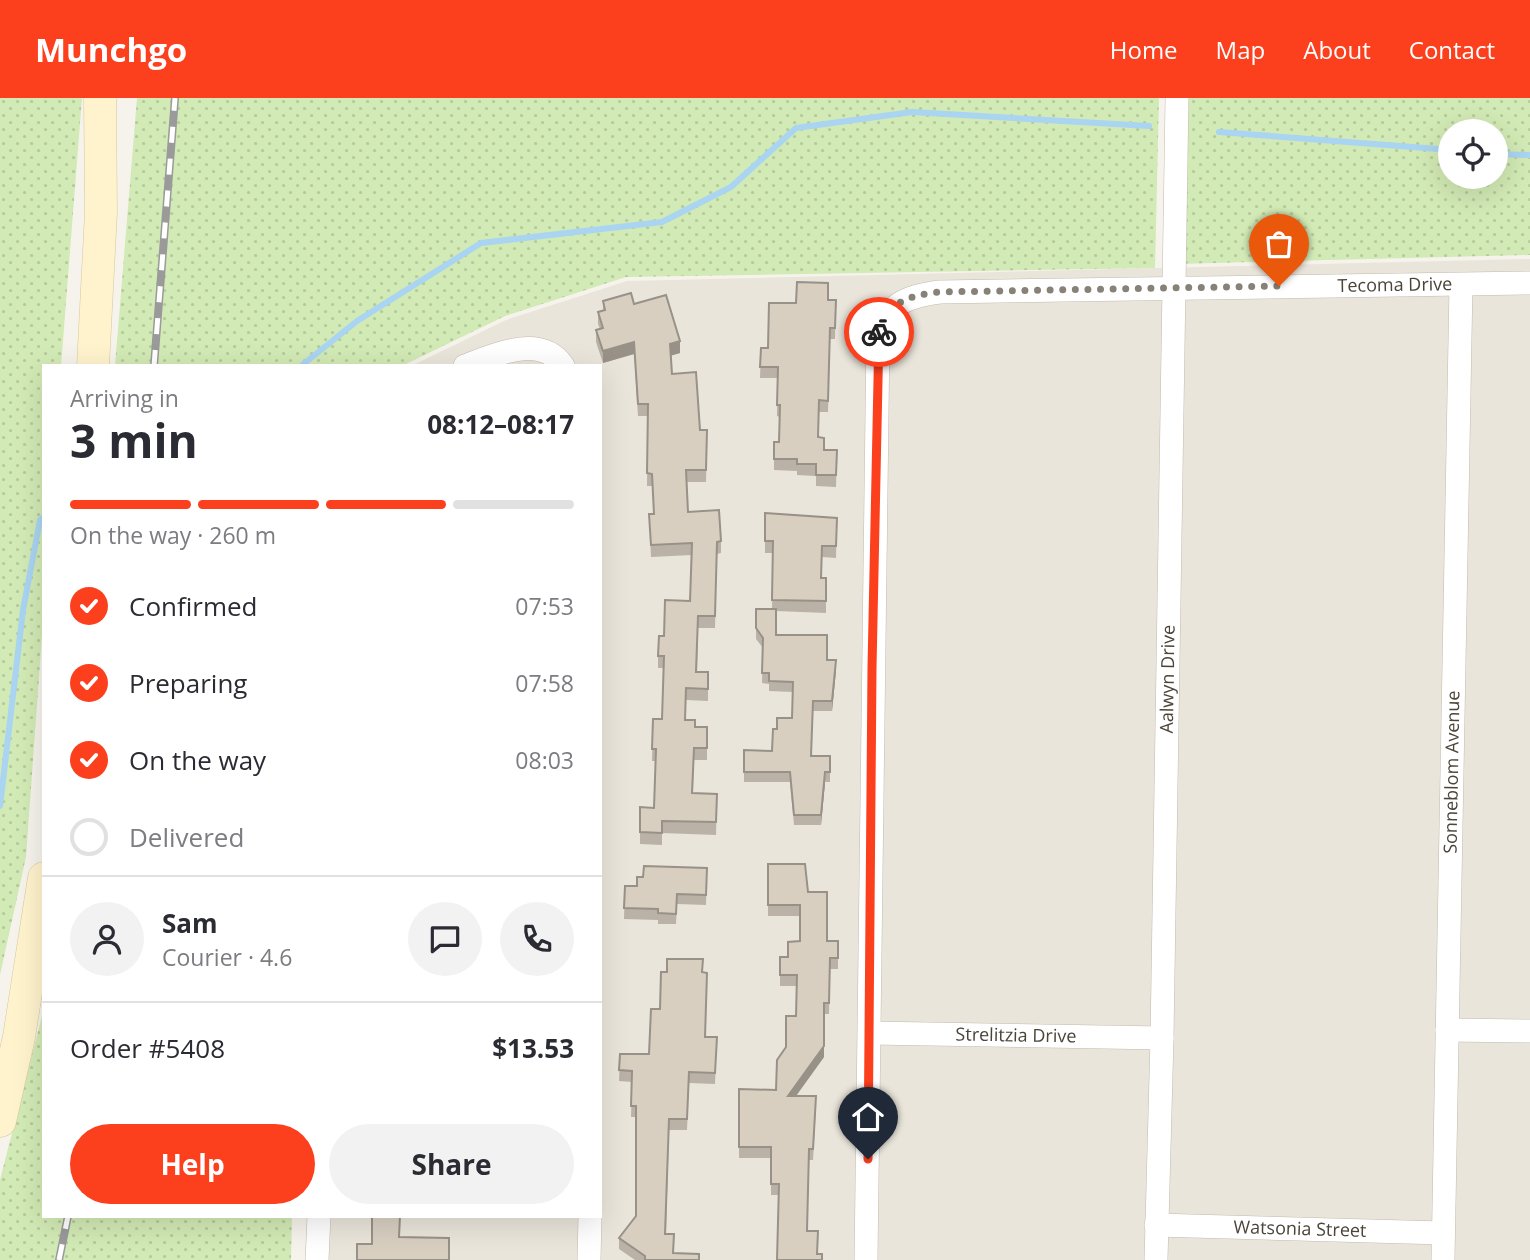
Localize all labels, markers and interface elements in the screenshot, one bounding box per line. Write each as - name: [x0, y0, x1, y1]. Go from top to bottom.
- text: Munchgo: [35, 27, 187, 72]
- text: Home: [1110, 33, 1178, 66]
- text: Map: [1216, 33, 1265, 66]
- text: About: [1303, 33, 1371, 66]
- text: Contact: [1409, 33, 1495, 66]
- map controls: [1438, 119, 1508, 189]
- button: locate: [1438, 119, 1508, 189]
- pin: [1249, 214, 1309, 286]
- icon: bag: [1260, 225, 1298, 263]
- street label: Tecoma Drive: [1337, 271, 1453, 297]
- courier: [844, 297, 914, 367]
- icon: bike: [860, 313, 898, 351]
- text: Arriving in: [70, 382, 179, 414]
- text: 08:12–08:17: [427, 406, 574, 442]
- text: 3 min: [70, 409, 198, 471]
- text: On the way · 260 m: [70, 519, 276, 551]
- icon: check: [70, 587, 108, 625]
- text: Confirmed: [129, 588, 257, 624]
- text: 07:53: [515, 590, 574, 622]
- street label: Aalwyn Drive: [1154, 625, 1180, 734]
- icon: check: [70, 664, 108, 702]
- text: Preparing: [129, 665, 247, 701]
- text: 07:58: [515, 667, 574, 699]
- street label: Sonneblom Avenue: [1438, 690, 1465, 854]
- icon: check: [70, 741, 108, 779]
- text: On the way: [129, 742, 266, 778]
- text: 08:03: [515, 744, 574, 776]
- text: Delivered: [129, 819, 244, 855]
- button: person: [70, 902, 144, 976]
- button: chat: [408, 902, 482, 976]
- button: phone: [500, 902, 574, 976]
- text: Sam: [162, 905, 218, 941]
- text: Courier · 4.6: [162, 941, 292, 973]
- street label: Strelitzia Drive: [955, 1021, 1077, 1048]
- text: Order #5408: [70, 1030, 225, 1066]
- text: $13.53: [492, 1030, 574, 1066]
- pin: [838, 1087, 898, 1159]
- icon: home: [849, 1098, 887, 1136]
- button: Help: [70, 1124, 315, 1204]
- button: Share: [329, 1124, 574, 1204]
- street label: Watsonia Street: [1233, 1214, 1367, 1242]

